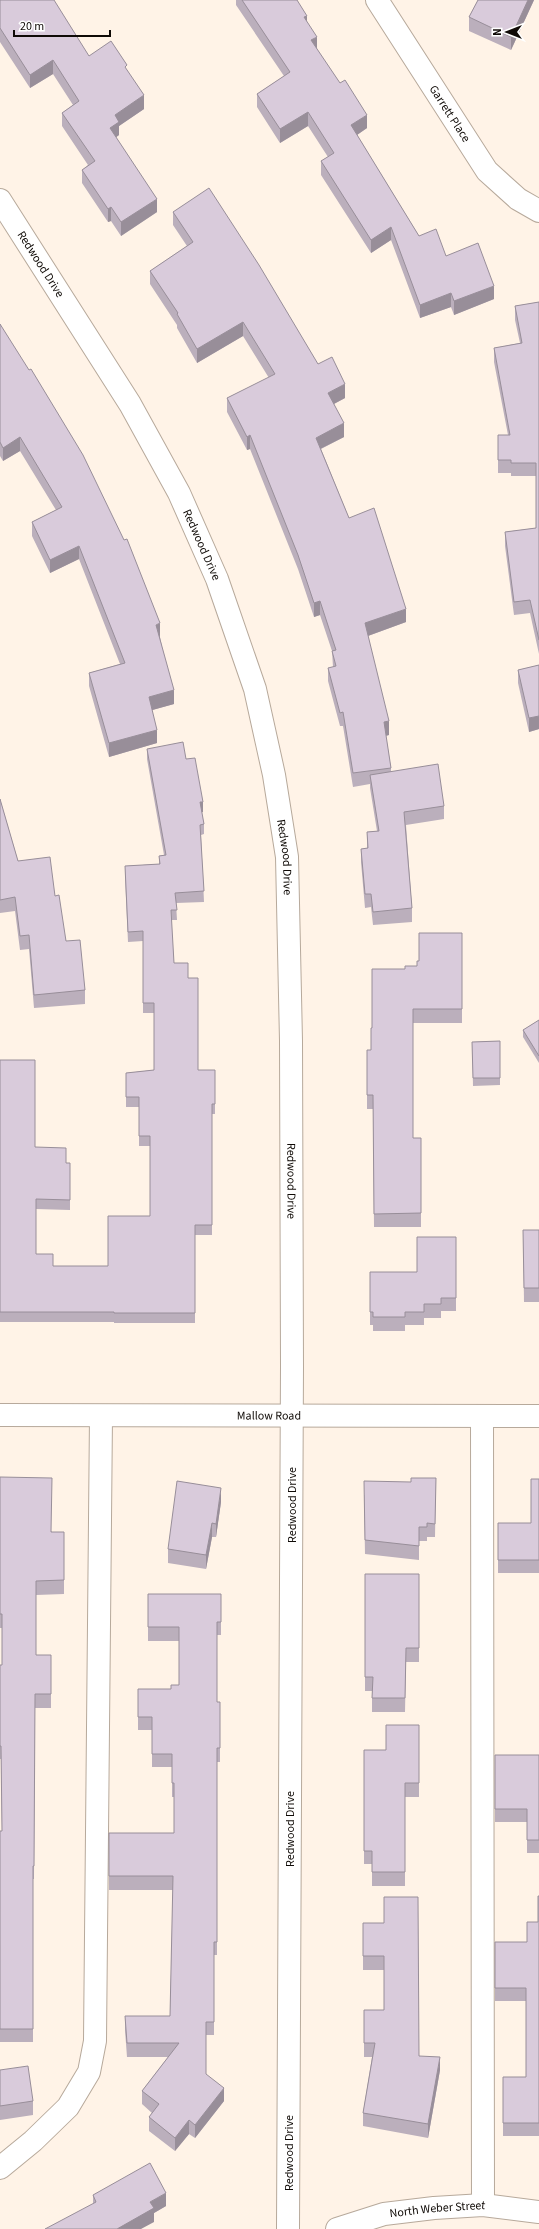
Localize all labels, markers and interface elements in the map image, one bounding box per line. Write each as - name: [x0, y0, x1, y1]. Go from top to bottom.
- scale bar: [14, 12, 110, 38]
- north arrow: [487, 12, 527, 52]
- text: 20 m: [20, 18, 44, 35]
- text: N: [490, 28, 505, 36]
- street label: Garrett Place: [425, 82, 475, 145]
- street label: Redwood Drive: [13, 227, 68, 301]
- street label: Redwood Drive: [179, 506, 225, 583]
- street label: Redwood Drive: [273, 818, 296, 895]
- street label: Redwood Drive: [283, 1143, 300, 1219]
- street label: Mallow Road: [237, 1407, 301, 1424]
- street label: Redwood Drive: [284, 1467, 301, 1543]
- street label: Redwood Drive: [282, 1791, 299, 1867]
- street label: Redwood Drive: [281, 2115, 298, 2191]
- street label: North Weber Street: [389, 2196, 486, 2222]

